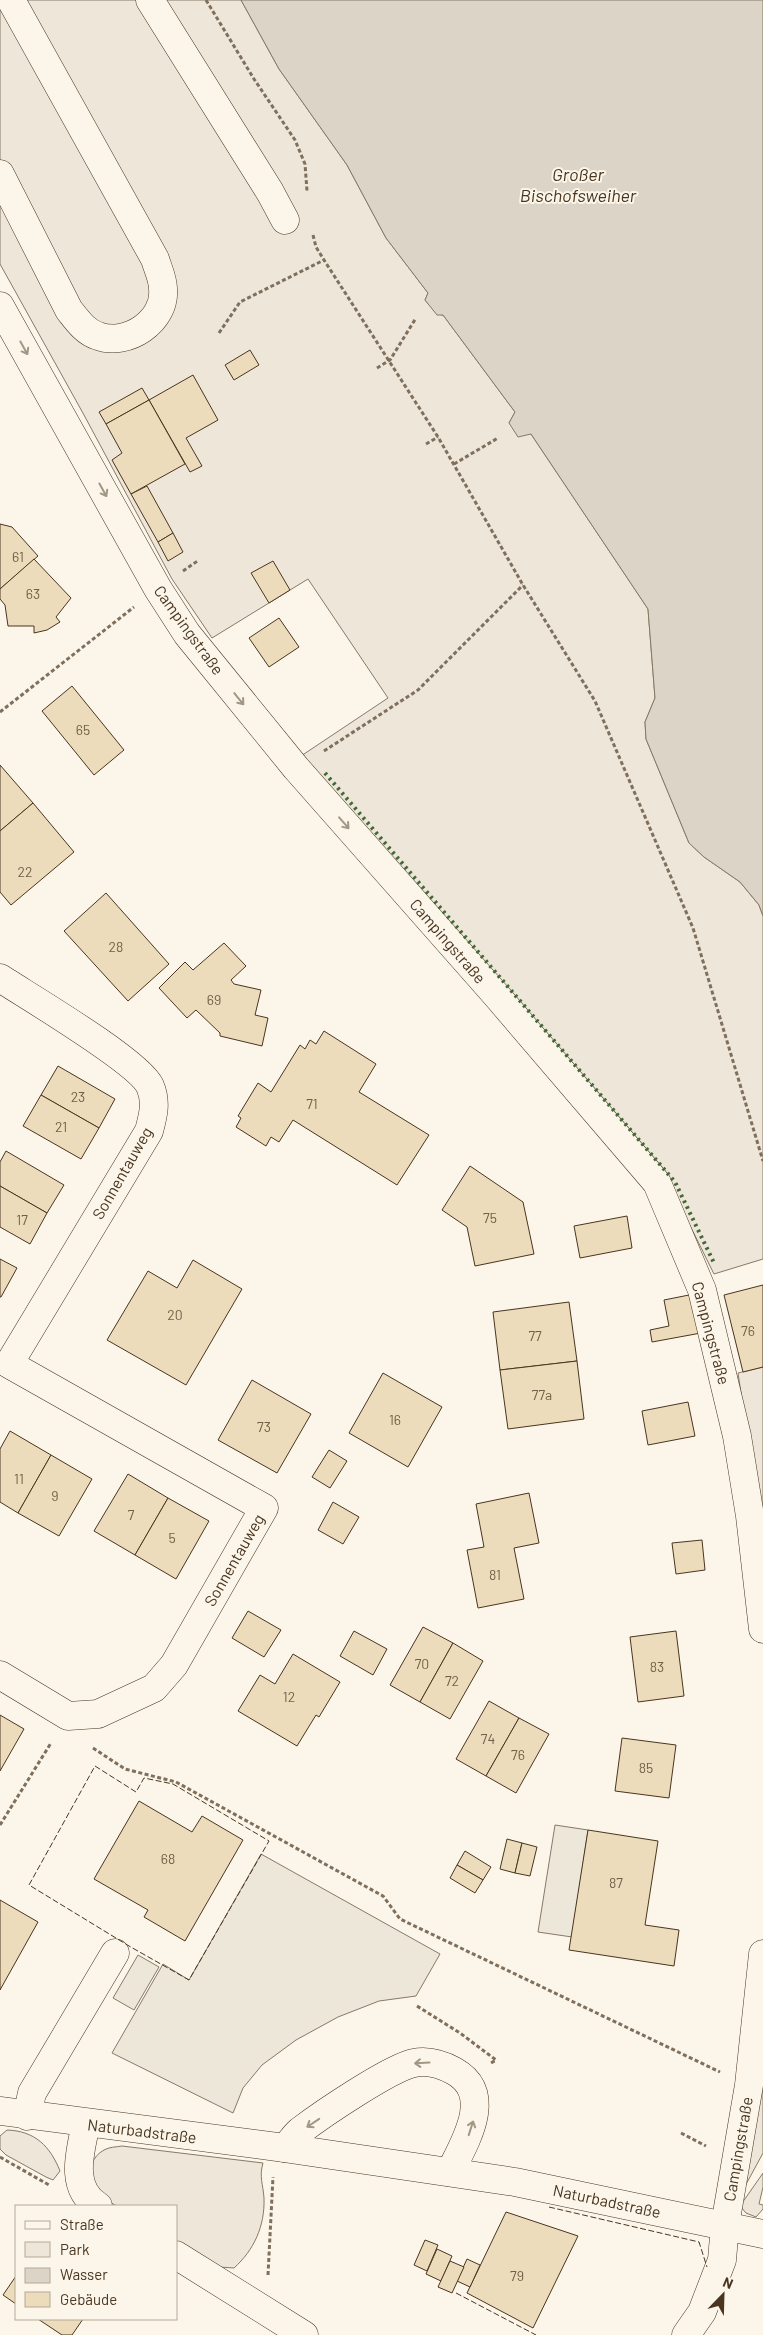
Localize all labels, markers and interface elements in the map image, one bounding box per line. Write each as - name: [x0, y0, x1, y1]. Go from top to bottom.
- water label: Großer Bischofsweiher: [520, 163, 637, 206]
- one-way arrow: [19, 340, 29, 355]
- one-way arrow: [98, 482, 108, 497]
- house number: 61: [12, 548, 24, 565]
- street label: Campingstraße: [151, 581, 228, 678]
- house number: 63: [26, 585, 40, 602]
- one-way arrow: [234, 692, 245, 705]
- house number: 65: [76, 721, 90, 738]
- one-way arrow: [338, 816, 349, 829]
- house number: 22: [17, 863, 33, 880]
- street label: Campingstraße: [406, 894, 490, 987]
- house number: 28: [109, 938, 123, 955]
- house number: 69: [207, 991, 221, 1008]
- house number: 23: [71, 1088, 85, 1105]
- house number: 71: [306, 1095, 318, 1112]
- house number: 21: [55, 1118, 67, 1135]
- street label: Sonnentauweg: [88, 1123, 156, 1222]
- house number: 75: [483, 1209, 497, 1226]
- house number: 17: [16, 1211, 28, 1228]
- street label: Campingstraße: [689, 1279, 734, 1386]
- house number: 20: [167, 1306, 183, 1323]
- house number: 76: [741, 1322, 755, 1339]
- house number: 77: [528, 1327, 542, 1344]
- house number: 77a: [532, 1386, 552, 1403]
- house number: 16: [389, 1411, 401, 1428]
- house number: 73: [257, 1418, 271, 1435]
- house number: 11: [14, 1470, 24, 1487]
- house number: 9: [51, 1487, 59, 1504]
- house number: 7: [128, 1506, 135, 1523]
- street label: Sonnentauweg: [200, 1510, 268, 1609]
- house number: 5: [168, 1529, 176, 1546]
- house number: 81: [489, 1566, 501, 1583]
- house number: 70: [415, 1655, 429, 1672]
- house number: 83: [650, 1658, 664, 1675]
- house number: 72: [445, 1672, 459, 1689]
- house number: 12: [283, 1688, 295, 1705]
- house number: 74: [481, 1730, 495, 1747]
- house number: 76: [511, 1746, 525, 1763]
- house number: 85: [639, 1759, 653, 1776]
- house number: 68: [161, 1850, 175, 1867]
- house number: 87: [609, 1874, 623, 1891]
- one-way arrow: [414, 2058, 430, 2067]
- street label: Campingstraße: [719, 2095, 756, 2203]
- street label: Naturbadstraße: [86, 2114, 198, 2147]
- one-way arrow: [306, 2118, 320, 2128]
- one-way arrow: [467, 2120, 477, 2136]
- street label: Naturbadstraße: [551, 2180, 663, 2221]
- legend: [15, 2205, 178, 2320]
- text: Straße: [60, 2215, 104, 2233]
- text: Park: [60, 2240, 90, 2258]
- text: Wasser: [60, 2265, 108, 2283]
- house number: 79: [510, 2267, 524, 2284]
- north arrow: [698, 2270, 748, 2320]
- text: N: [721, 2273, 736, 2292]
- text: Gebäude: [60, 2290, 117, 2308]

